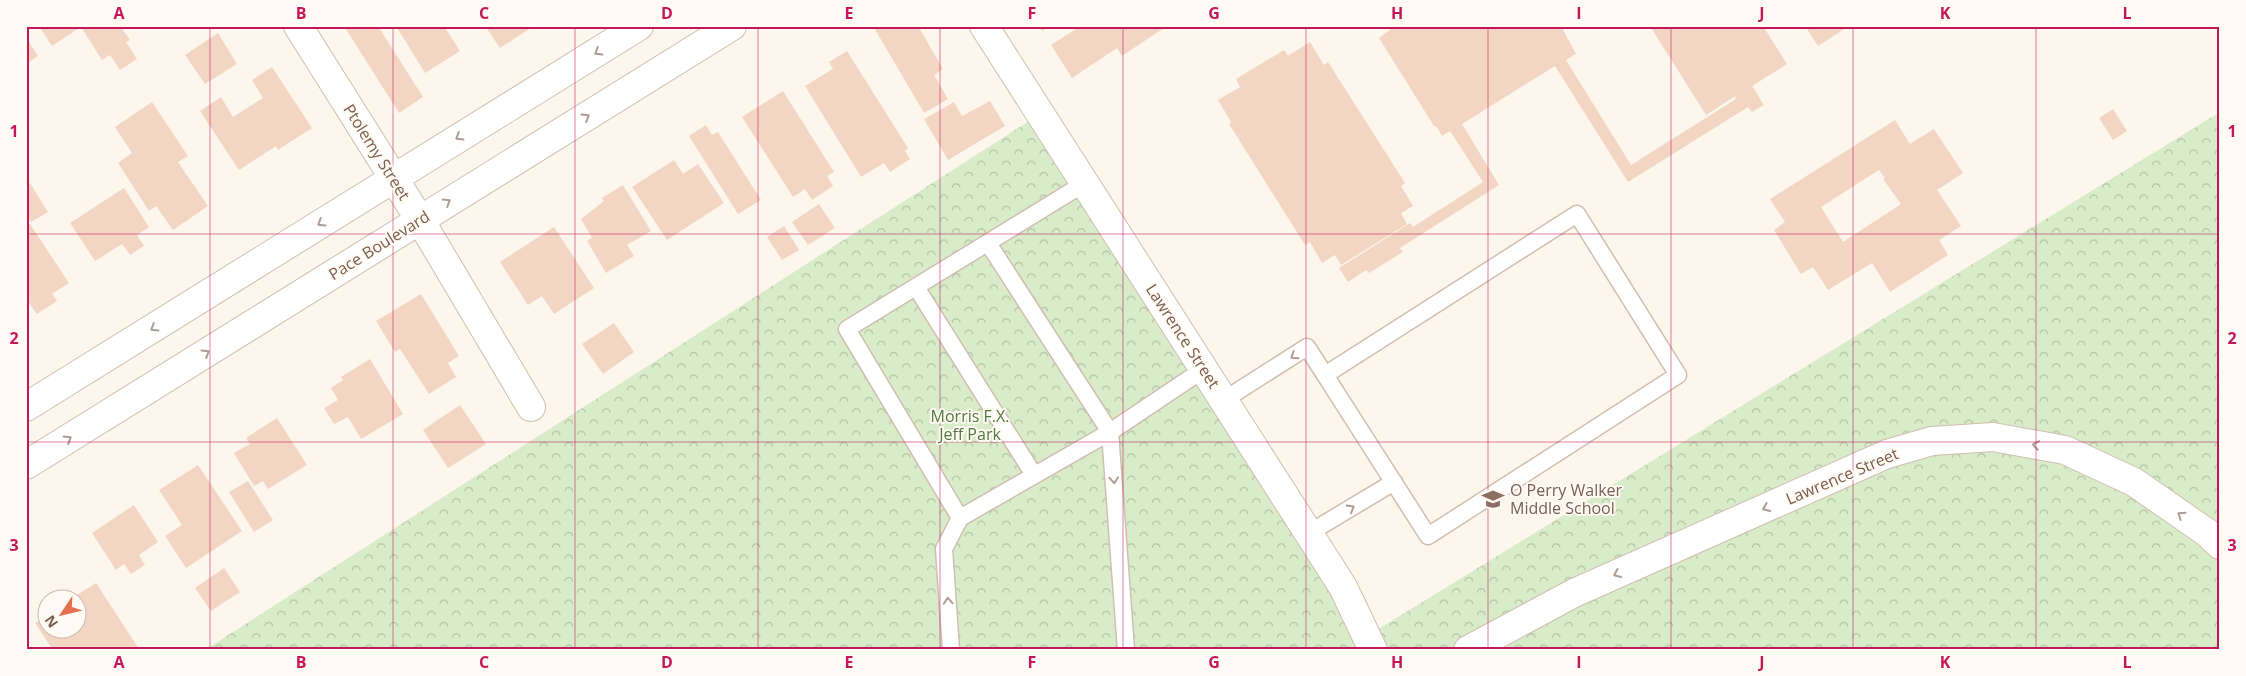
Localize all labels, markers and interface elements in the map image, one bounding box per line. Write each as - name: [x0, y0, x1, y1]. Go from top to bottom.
- text: A: [113, 2, 125, 24]
- text: B: [296, 2, 306, 24]
- text: C: [479, 2, 489, 24]
- text: D: [661, 2, 673, 24]
- text: E: [845, 2, 854, 24]
- text: F: [1028, 2, 1036, 24]
- text: G: [1208, 2, 1220, 24]
- text: H: [1391, 2, 1403, 24]
- text: I: [1576, 2, 1582, 24]
- text: J: [1757, 2, 1765, 24]
- text: K: [1940, 2, 1951, 24]
- text: L: [2122, 2, 2132, 24]
- one-way arrow: [594, 46, 603, 55]
- street label: Ptolemy Street: [339, 100, 416, 205]
- one-way arrow: [580, 113, 589, 123]
- text: 1: [9, 120, 19, 142]
- text: 1: [2227, 120, 2237, 142]
- one-way arrow: [456, 131, 465, 141]
- one-way arrow: [442, 199, 451, 209]
- street label: Pace Boulevard: [324, 205, 434, 285]
- one-way arrow: [318, 217, 327, 226]
- street label: Lawrence Street: [1141, 279, 1225, 393]
- one-way arrow: [150, 321, 159, 331]
- text: 2: [9, 327, 19, 349]
- text: 2: [2227, 327, 2237, 349]
- one-way arrow: [200, 349, 209, 359]
- one-way arrow: [1290, 350, 1299, 359]
- park label: Morris F.X. Jeff Park: [931, 405, 1009, 445]
- one-way arrow: [62, 435, 71, 445]
- one-way arrow: [2032, 440, 2041, 451]
- street label: Lawrence Street: [1782, 442, 1902, 510]
- one-way arrow: [1108, 477, 1119, 485]
- place label: O Perry Walker Middle School: [1510, 479, 1623, 519]
- school or university icon: O Perry Walker Middle School: [1480, 486, 1506, 512]
- one-way arrow: [1762, 501, 1771, 512]
- one-way arrow: [1346, 505, 1355, 515]
- one-way arrow: [2177, 512, 2187, 521]
- text: 3: [9, 534, 19, 556]
- text: 3: [2227, 534, 2237, 556]
- one-way arrow: [1613, 567, 1622, 578]
- north arrow: [38, 588, 88, 638]
- one-way arrow: [942, 597, 953, 605]
- text: N: [40, 612, 62, 632]
- text: A: [113, 651, 125, 673]
- text: B: [296, 651, 306, 673]
- text: C: [479, 651, 489, 673]
- text: D: [661, 651, 673, 673]
- text: E: [845, 651, 854, 673]
- text: F: [1028, 651, 1036, 673]
- text: G: [1208, 651, 1220, 673]
- text: H: [1391, 651, 1403, 673]
- text: I: [1576, 651, 1582, 673]
- text: J: [1757, 651, 1765, 673]
- text: K: [1940, 651, 1951, 673]
- text: L: [2122, 651, 2132, 673]

